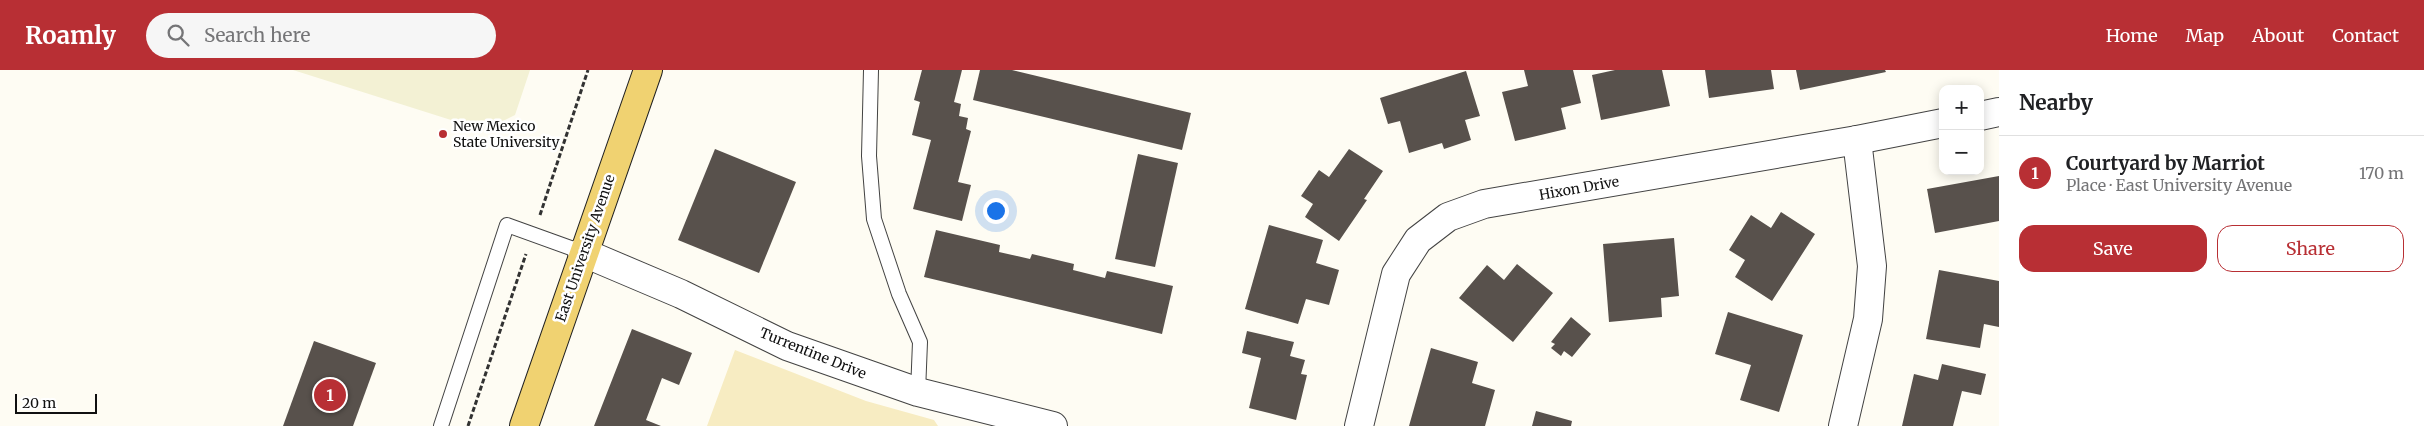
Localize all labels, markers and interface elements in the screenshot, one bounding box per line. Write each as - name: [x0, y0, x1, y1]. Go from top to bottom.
- search box: [146, 13, 496, 58]
- text: Roamly: [25, 20, 116, 51]
- icon: search: [164, 21, 192, 49]
- text: Search here: [204, 23, 310, 47]
- text: Home: [2106, 24, 2158, 47]
- text: Map: [2186, 24, 2224, 47]
- text: About: [2252, 24, 2304, 47]
- text: Contact: [2332, 24, 2399, 47]
- map controls: [1939, 85, 1984, 175]
- button: +: [1939, 85, 1984, 130]
- text: Nearby: [2019, 89, 2093, 116]
- place label: New Mexico State University: [453, 117, 561, 151]
- marker: New Mexico State University: [437, 128, 449, 140]
- button: −: [1939, 130, 1984, 175]
- text: Courtyard by Marriot: [2066, 151, 2265, 175]
- text: 1: [2031, 163, 2039, 183]
- text: 170 m: [2359, 163, 2404, 183]
- street label: East University Avenue: [551, 172, 619, 324]
- street label: Hixon Drive: [1538, 172, 1620, 204]
- text: Place · East University Avenue: [2066, 175, 2292, 195]
- your location: [983, 198, 1009, 224]
- button: Save: [2019, 225, 2207, 272]
- button: Share: [2217, 225, 2404, 272]
- street label: Turrentine Drive: [757, 323, 869, 383]
- pin: 1: [314, 376, 346, 414]
- scale bar: [15, 391, 98, 414]
- text: 20 m: [22, 394, 56, 412]

